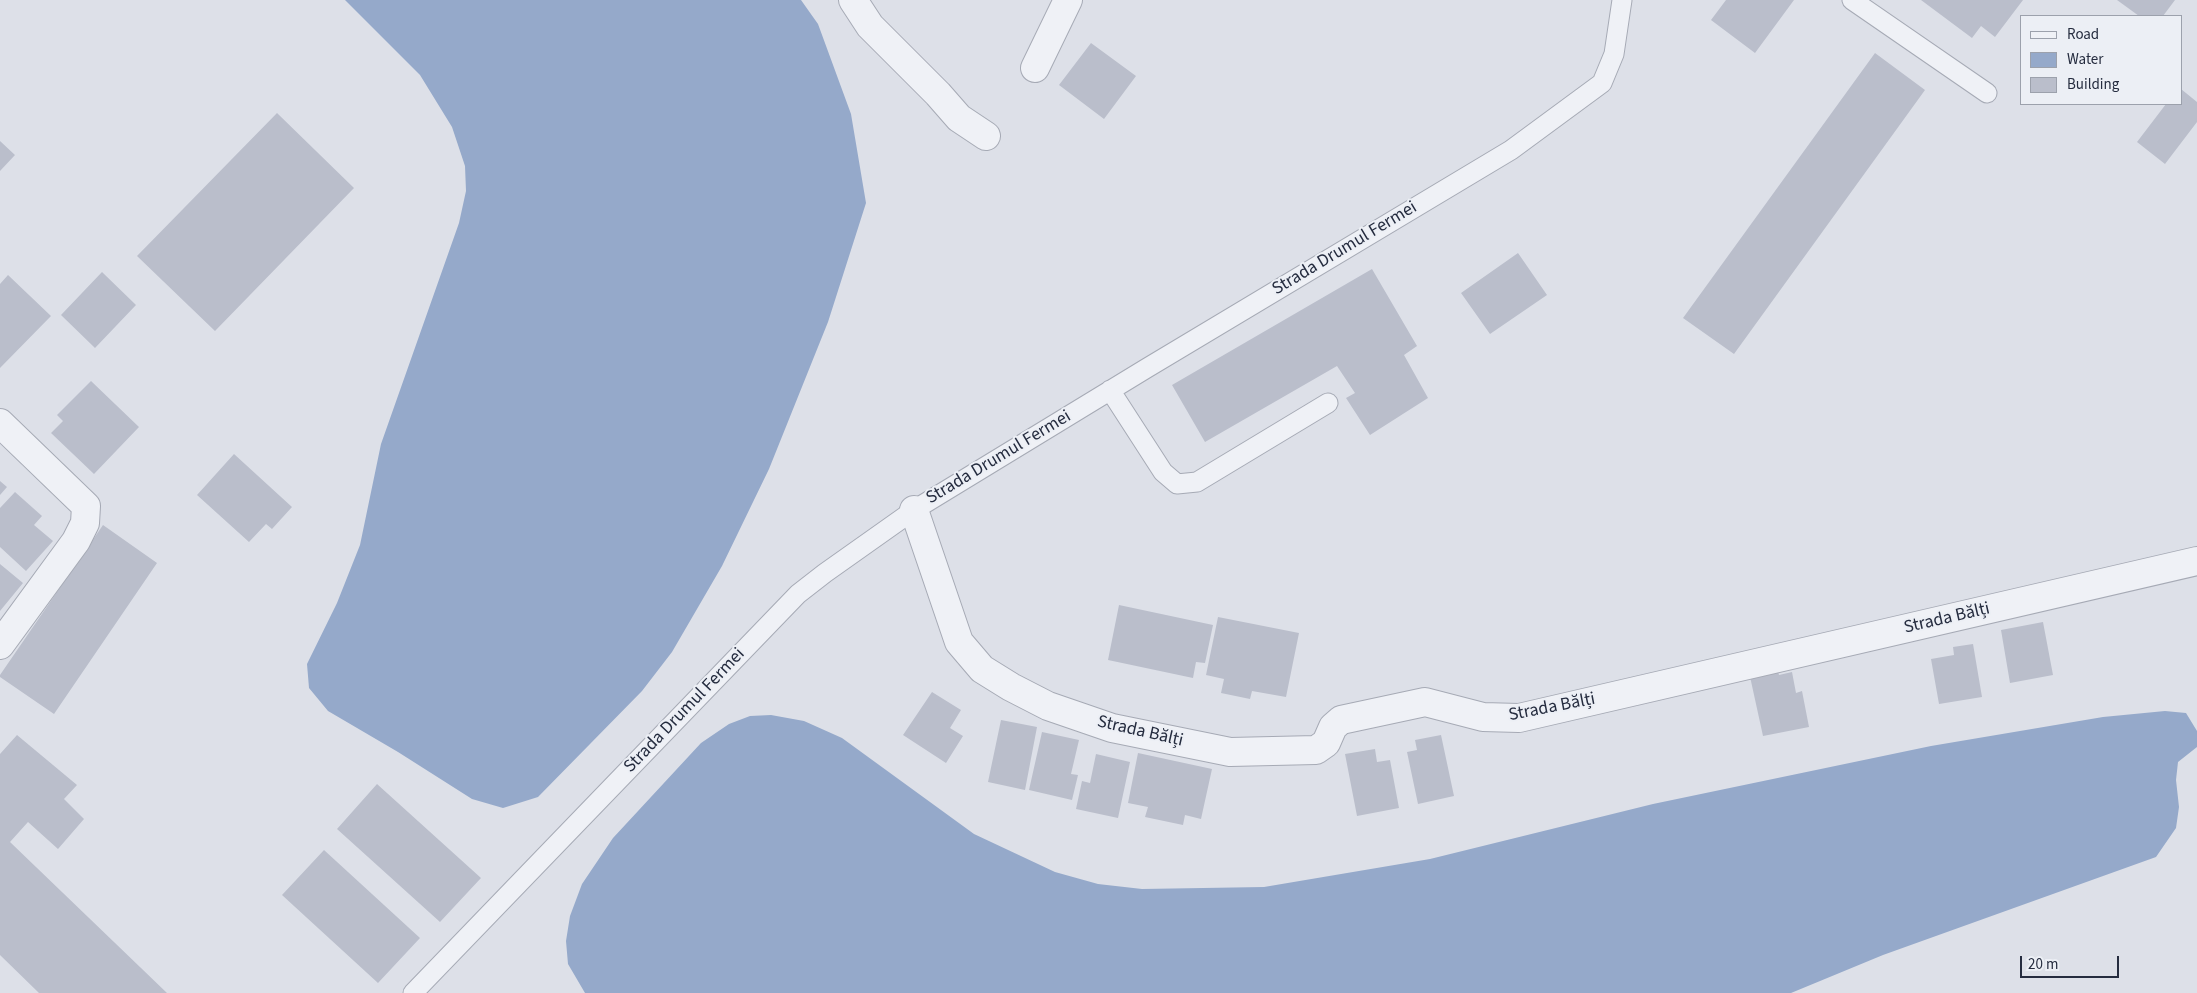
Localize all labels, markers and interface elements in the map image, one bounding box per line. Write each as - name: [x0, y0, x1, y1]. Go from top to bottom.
- legend: [2020, 15, 2182, 105]
- text: Road: [2067, 24, 2099, 45]
- text: Water: [2067, 49, 2103, 70]
- text: Building: [2067, 74, 2119, 95]
- street label: Strada Drumul Fermei: [1269, 197, 1421, 301]
- street label: Strada Drumul Fermei: [923, 406, 1075, 510]
- street label: Strada Bălți: [1902, 599, 1992, 639]
- street label: Strada Drumul Fermei: [620, 644, 750, 778]
- street label: Strada Bălți: [1507, 689, 1597, 727]
- street label: Strada Bălți: [1095, 712, 1185, 752]
- scale bar: [2022, 946, 2121, 978]
- text: 20 m: [2028, 954, 2058, 975]

